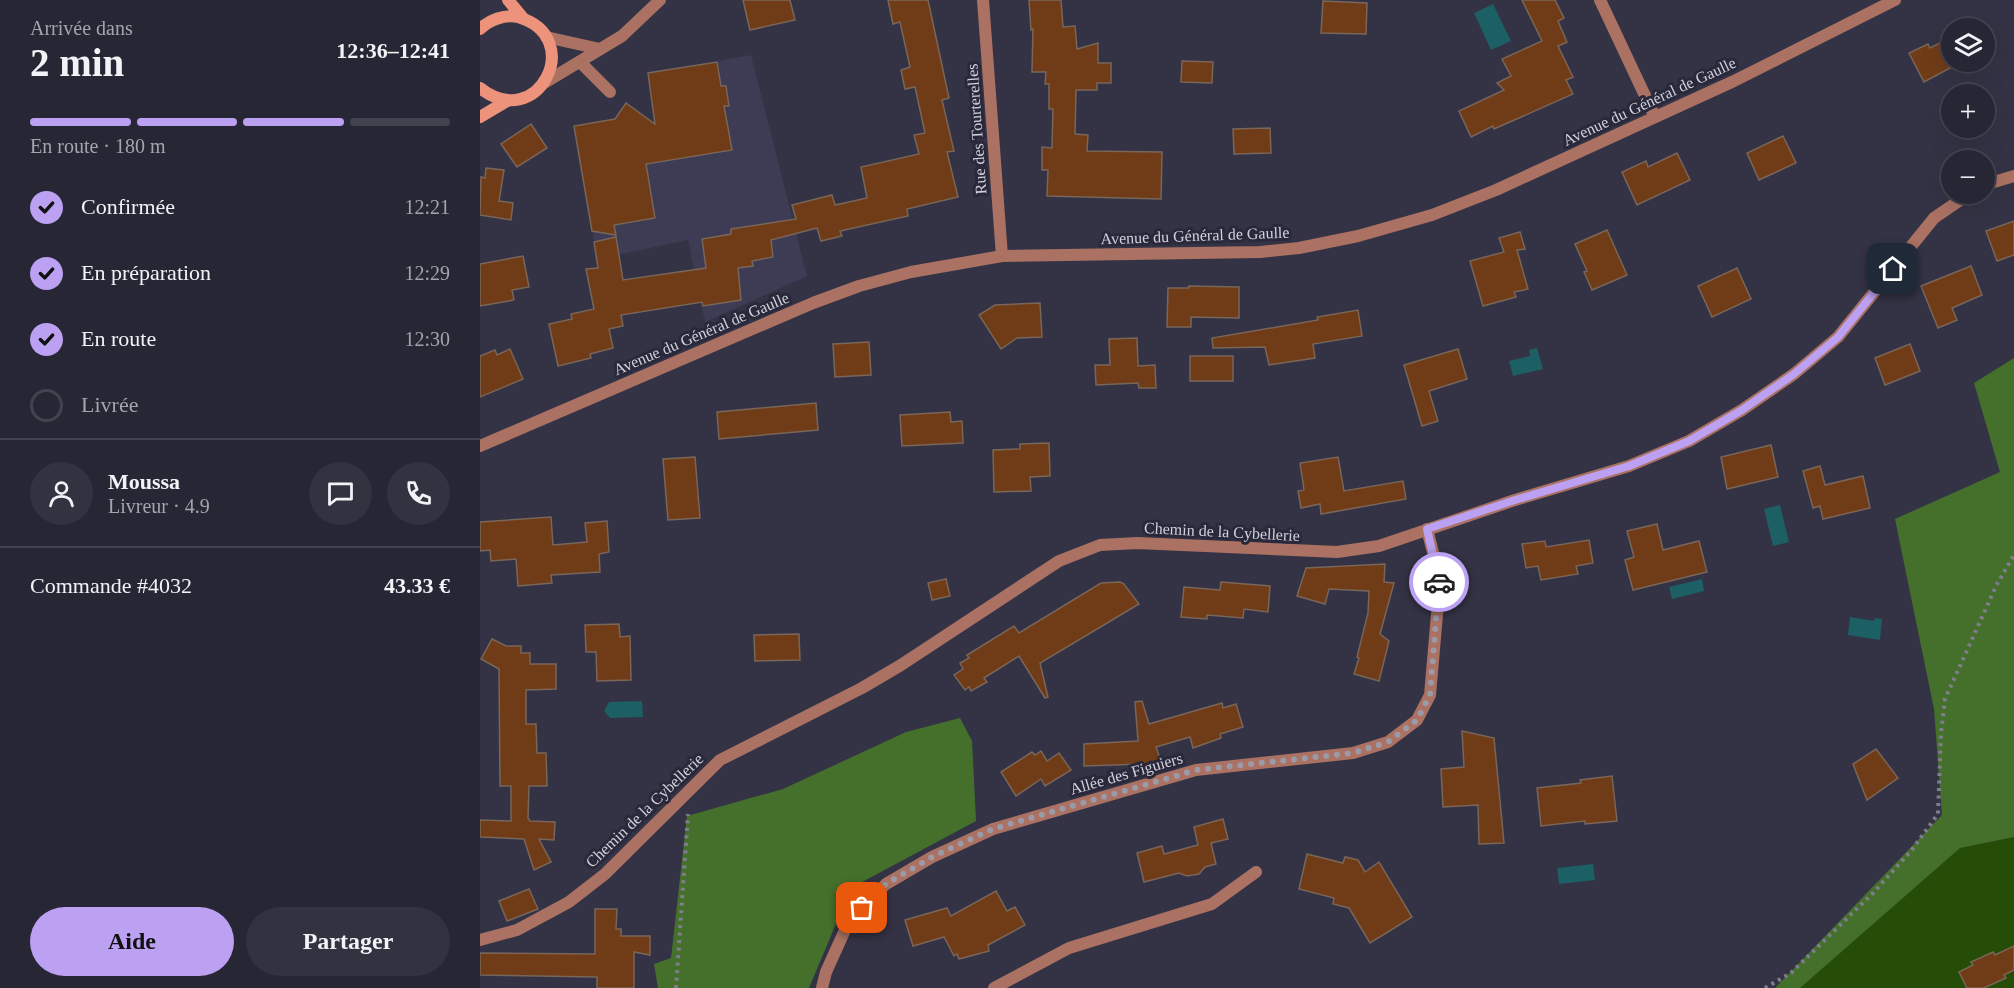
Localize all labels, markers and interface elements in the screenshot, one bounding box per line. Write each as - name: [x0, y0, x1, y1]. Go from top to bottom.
- text: Arrivée dans: [30, 17, 133, 39]
- map controls: [1941, 18, 1995, 204]
- button: layers: [1941, 18, 1995, 72]
- text: 12:36–12:41: [336, 38, 450, 63]
- text: 2 min: [30, 41, 124, 84]
- street label: Avenue du Général de Gaulle: [1560, 54, 1738, 149]
- street label: Rue des Tourterelles: [963, 63, 990, 195]
- button: +: [1941, 84, 1995, 138]
- text: En route · 180 m: [30, 135, 166, 157]
- button: −: [1941, 150, 1995, 204]
- icon: check: [30, 191, 63, 224]
- text: Confirmée: [81, 194, 175, 219]
- text: 12:21: [404, 196, 450, 218]
- street label: Avenue du Général de Gaulle: [1100, 224, 1290, 247]
- pin: [1867, 243, 1918, 294]
- icon: home: [1876, 252, 1909, 285]
- icon: check: [30, 257, 63, 290]
- text: En préparation: [81, 260, 211, 285]
- text: 12:29: [404, 262, 450, 284]
- street label: Avenue du Général de Gaulle: [611, 289, 791, 378]
- icon: check: [30, 323, 63, 356]
- text: En route: [81, 326, 156, 351]
- text: 12:30: [404, 328, 450, 350]
- text: Livrée: [81, 392, 138, 417]
- button: person: [30, 462, 93, 525]
- button: chat: [309, 462, 372, 525]
- button: phone: [387, 462, 450, 525]
- text: Moussa: [108, 469, 180, 494]
- text: Livreur · 4.9: [108, 495, 210, 517]
- street label: Chemin de la Cybellerie: [1144, 519, 1300, 545]
- courier: [1409, 552, 1469, 612]
- icon: car: [1423, 566, 1456, 599]
- text: Commande #4032: [30, 573, 192, 598]
- text: 43.33 €: [384, 573, 450, 598]
- street label: Allée des Figuiers: [1068, 749, 1185, 799]
- street label: Chemin de la Cybellerie: [582, 750, 707, 871]
- pin: [836, 882, 887, 933]
- icon: bag: [845, 891, 878, 924]
- button: Aide: [30, 907, 234, 976]
- button: Partager: [246, 907, 450, 976]

